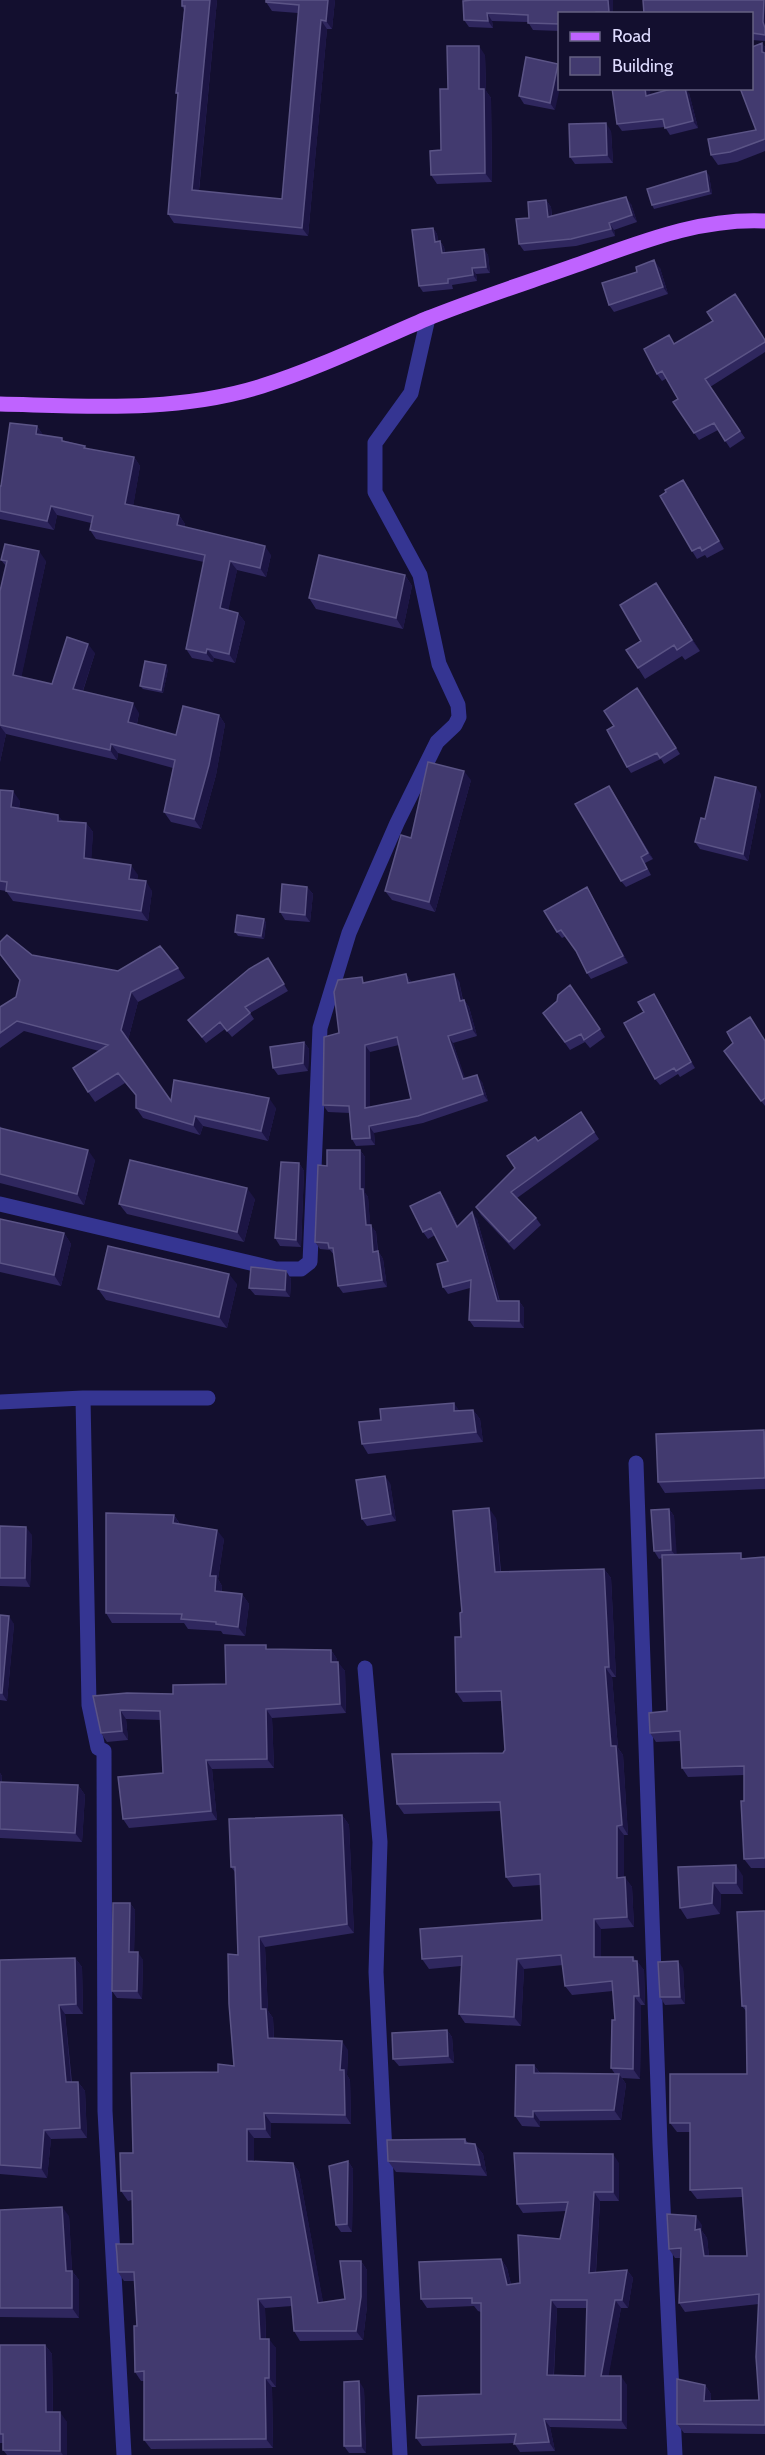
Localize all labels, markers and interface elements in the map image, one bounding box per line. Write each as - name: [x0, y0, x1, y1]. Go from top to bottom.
- legend: [558, 12, 753, 90]
- text: Road: [612, 25, 651, 47]
- text: Building: [612, 55, 674, 77]

